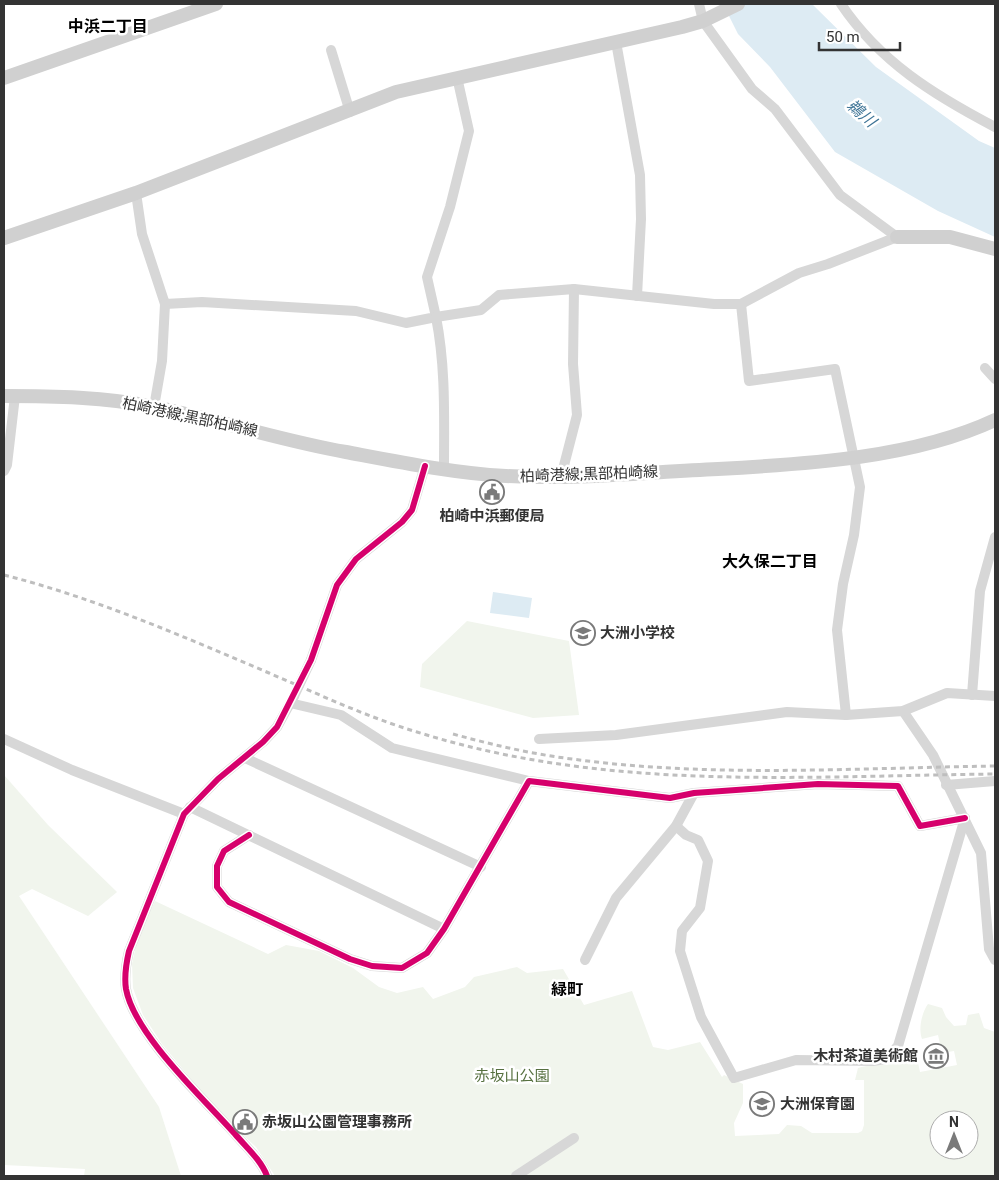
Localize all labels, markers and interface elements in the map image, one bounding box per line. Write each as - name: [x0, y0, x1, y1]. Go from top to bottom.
- district label: 中浜二丁目: [68, 17, 148, 36]
- scale bar: [819, 20, 900, 52]
- text: 50 m: [826, 28, 860, 46]
- water label: 鵜川: [843, 96, 881, 132]
- street label: 柏崎港線;黒部柏崎線: [121, 394, 259, 440]
- street label: 柏崎港線;黒部柏崎線: [520, 463, 658, 485]
- public building icon: 柏崎中浜郵便局: [479, 479, 505, 505]
- place label: 柏崎中浜郵便局: [439, 507, 545, 525]
- district label: 大久保二丁目: [722, 552, 818, 571]
- school or university icon: 大洲小学校: [570, 620, 596, 646]
- place label: 大洲小学校: [600, 624, 675, 642]
- district label: 緑町: [551, 980, 583, 999]
- museum icon: 木村茶道美術館: [923, 1043, 949, 1069]
- place label: 木村茶道美術館: [813, 1047, 918, 1065]
- park label: 赤坂山公園: [474, 1067, 550, 1085]
- school or university icon: 大洲保育園: [749, 1091, 775, 1117]
- place label: 大洲保育園: [780, 1095, 855, 1113]
- public building icon: 赤坂山公園管理事務所: [232, 1109, 258, 1135]
- north arrow: [929, 1110, 979, 1160]
- place label: 赤坂山公園管理事務所: [262, 1113, 412, 1131]
- text: N: [949, 1114, 959, 1130]

